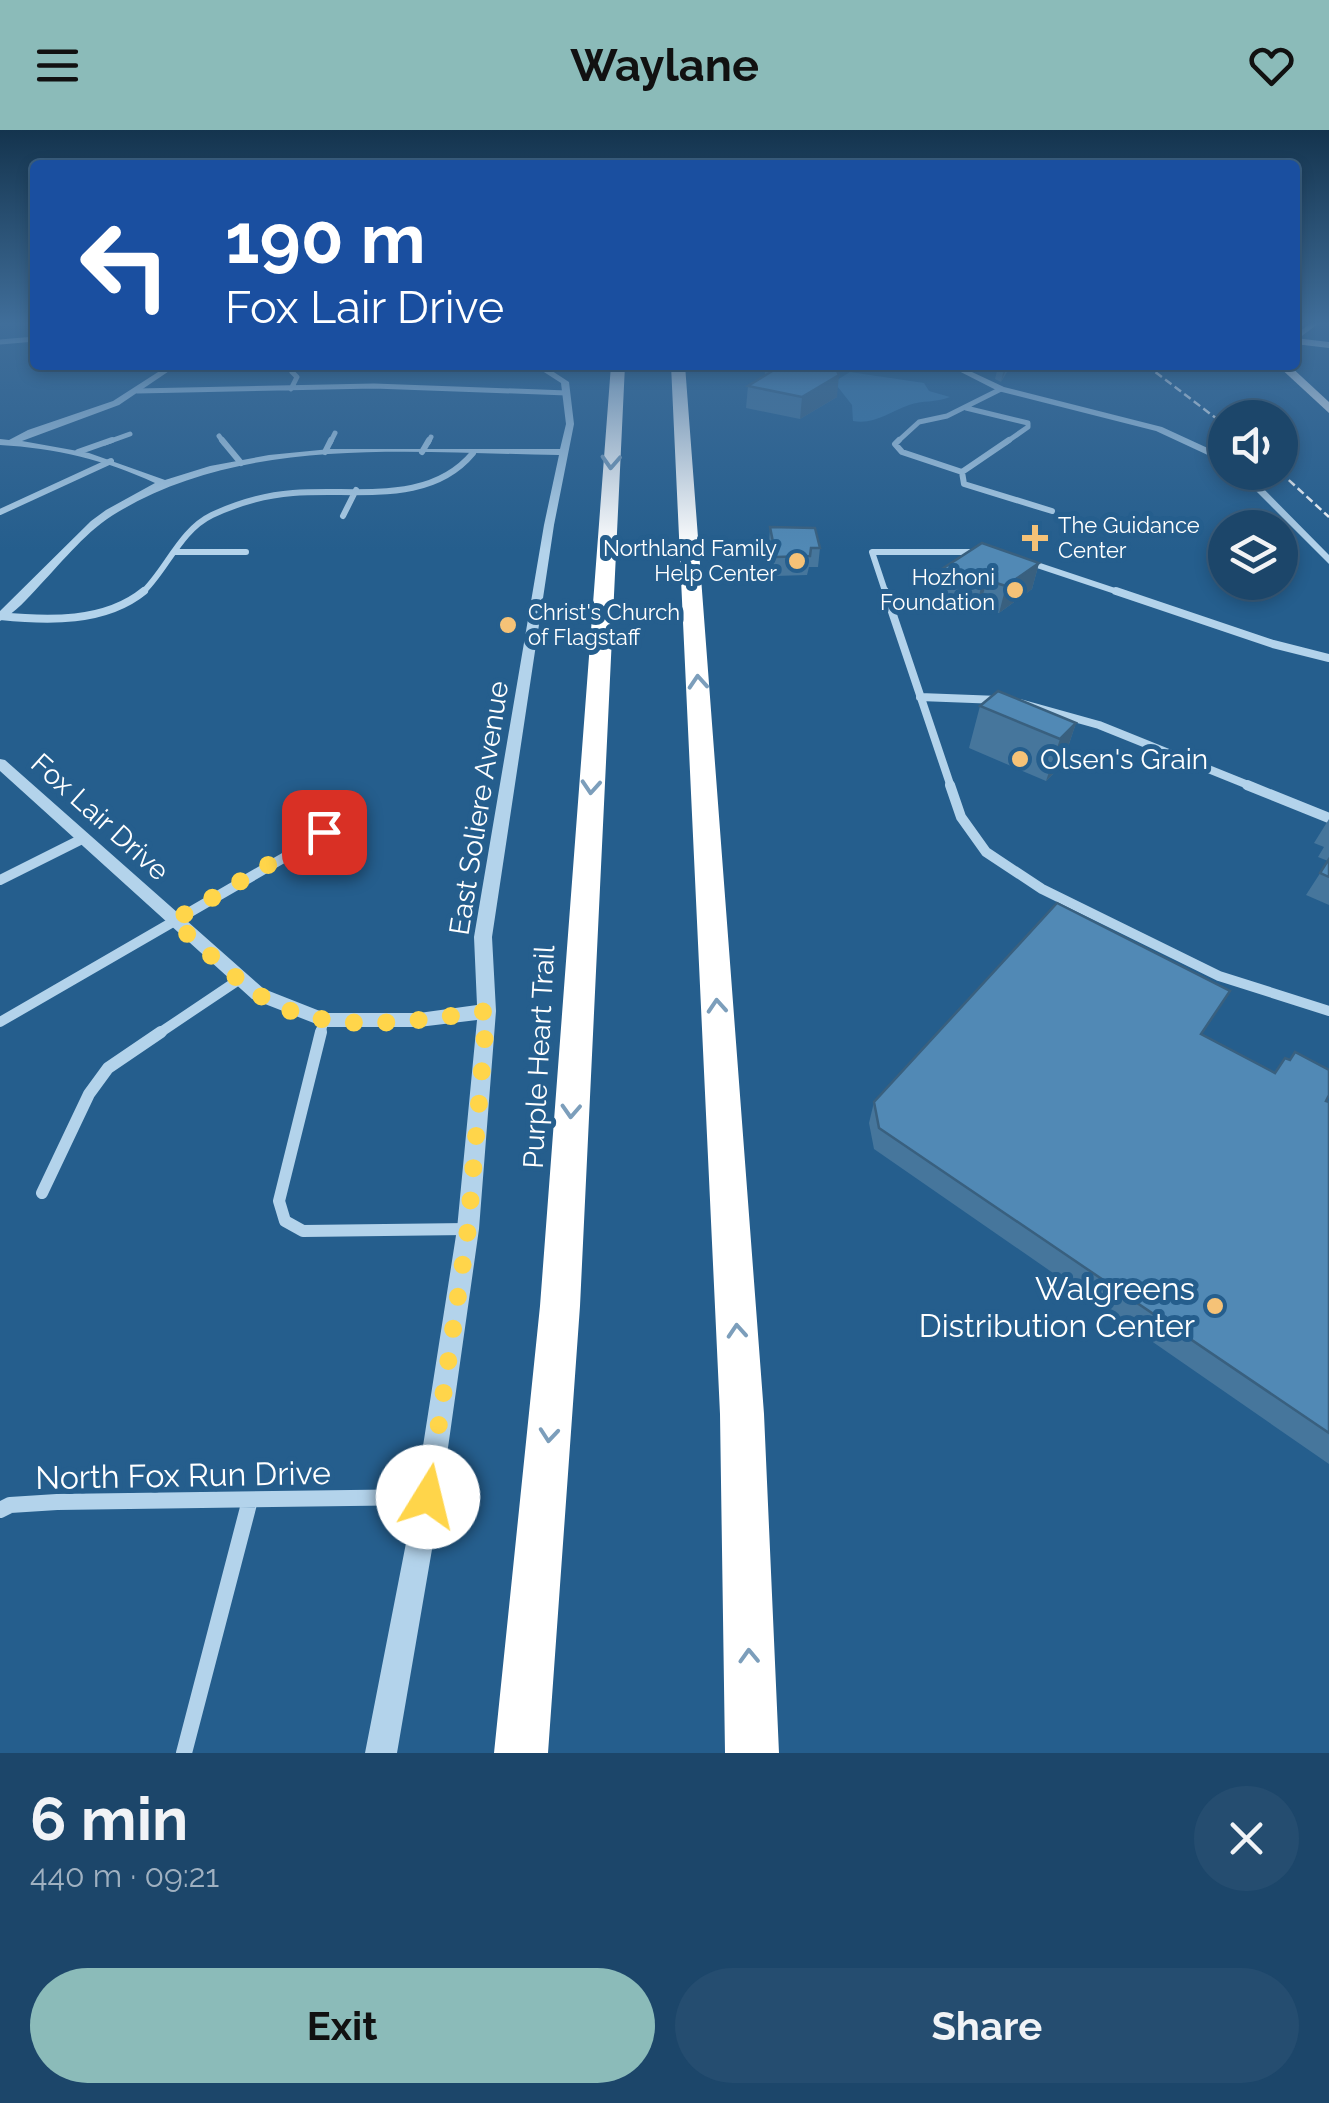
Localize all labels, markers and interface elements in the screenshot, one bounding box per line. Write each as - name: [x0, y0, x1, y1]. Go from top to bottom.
- icon: menu: [30, 38, 85, 93]
- icon: heart: [1244, 38, 1299, 93]
- text: Waylane: [570, 39, 759, 92]
- text: 190 m: [225, 197, 426, 279]
- icon: left: [60, 200, 190, 330]
- text: Fox Lair Drive: [225, 281, 504, 334]
- map controls: [1208, 400, 1298, 600]
- button: sound: [1208, 400, 1298, 490]
- one-way arrow: [601, 455, 622, 471]
- button: layers: [1208, 510, 1298, 600]
- place label: The Guidance Center: [1058, 512, 1200, 563]
- marker: The Guidance Center: [1022, 525, 1048, 551]
- place label: Northland Family Help Center: [603, 535, 777, 586]
- marker: Northland Family Help Center: [786, 550, 808, 572]
- place label: Hozhoni Foundation: [880, 564, 995, 615]
- marker: Hozhoni Foundation: [1004, 579, 1026, 601]
- place label: Christ's Church of Flagstaff: [528, 599, 680, 650]
- marker: Christ's Church of Flagstaff: [497, 614, 519, 636]
- one-way arrow: [688, 674, 709, 690]
- street label: East Soliere Avenue: [443, 679, 515, 937]
- place label: Olsen's Grain: [1040, 743, 1208, 776]
- street label: Fox Lair Drive: [24, 747, 176, 887]
- marker: Olsen's Grain: [1009, 748, 1031, 770]
- one-way arrow: [581, 779, 602, 795]
- pin: [282, 790, 367, 875]
- icon: arrive: [297, 805, 352, 860]
- street label: Purple Heart Trail: [517, 944, 561, 1169]
- one-way arrow: [707, 998, 729, 1014]
- one-way arrow: [561, 1103, 582, 1119]
- place label: Walgreens Distribution Center: [919, 1270, 1195, 1344]
- marker: Walgreens Distribution Center: [1204, 1295, 1226, 1317]
- one-way arrow: [727, 1322, 748, 1338]
- one-way arrow: [539, 1428, 561, 1444]
- position arrow: [376, 1445, 480, 1549]
- street label: North Fox Run Drive: [35, 1454, 331, 1496]
- one-way arrow: [738, 1647, 760, 1662]
- text: 6 min: [30, 1784, 188, 1854]
- button: close: [1194, 1786, 1299, 1891]
- text: 440 m · 09:21: [30, 1857, 219, 1894]
- button: Exit: [30, 1968, 655, 2083]
- button: Share: [675, 1968, 1299, 2083]

